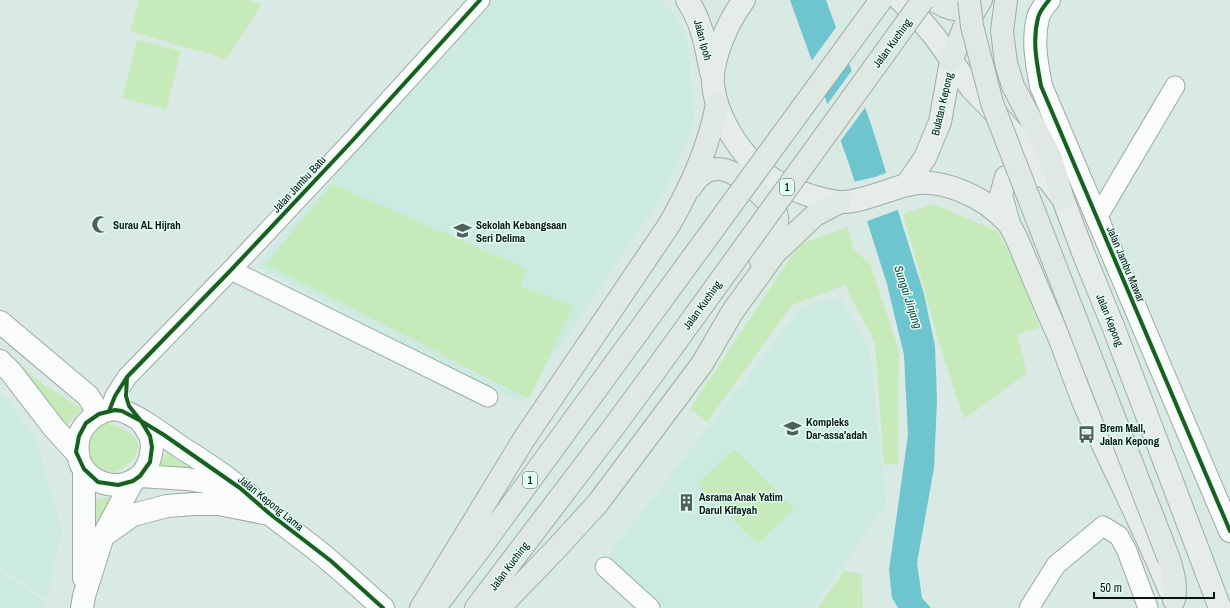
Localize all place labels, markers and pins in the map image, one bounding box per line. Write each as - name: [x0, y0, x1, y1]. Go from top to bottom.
- mosque icon: Surau AL Hijrah: [90, 215, 110, 235]
- place label: Surau AL Hijrah: [113, 218, 181, 232]
- place label: Sekolah Kebangsaan Seri Delima: [476, 218, 567, 245]
- school or university icon: Sekolah Kebangsaan Seri Delima: [453, 221, 473, 241]
- place label: Kompleks Dar-assa'adah: [806, 415, 867, 442]
- school or university icon: Kompleks Dar-assa'adah: [783, 418, 803, 438]
- place label: Brem Mall, Jalan Kepong: [1100, 421, 1160, 448]
- bus stop icon: Brem Mall, Jalan Kepong: [1077, 424, 1097, 444]
- place label: Asrama Anak Yatim Darul Kifayah: [699, 490, 783, 517]
- building icon: Asrama Anak Yatim Darul Kifayah: [676, 493, 696, 513]

